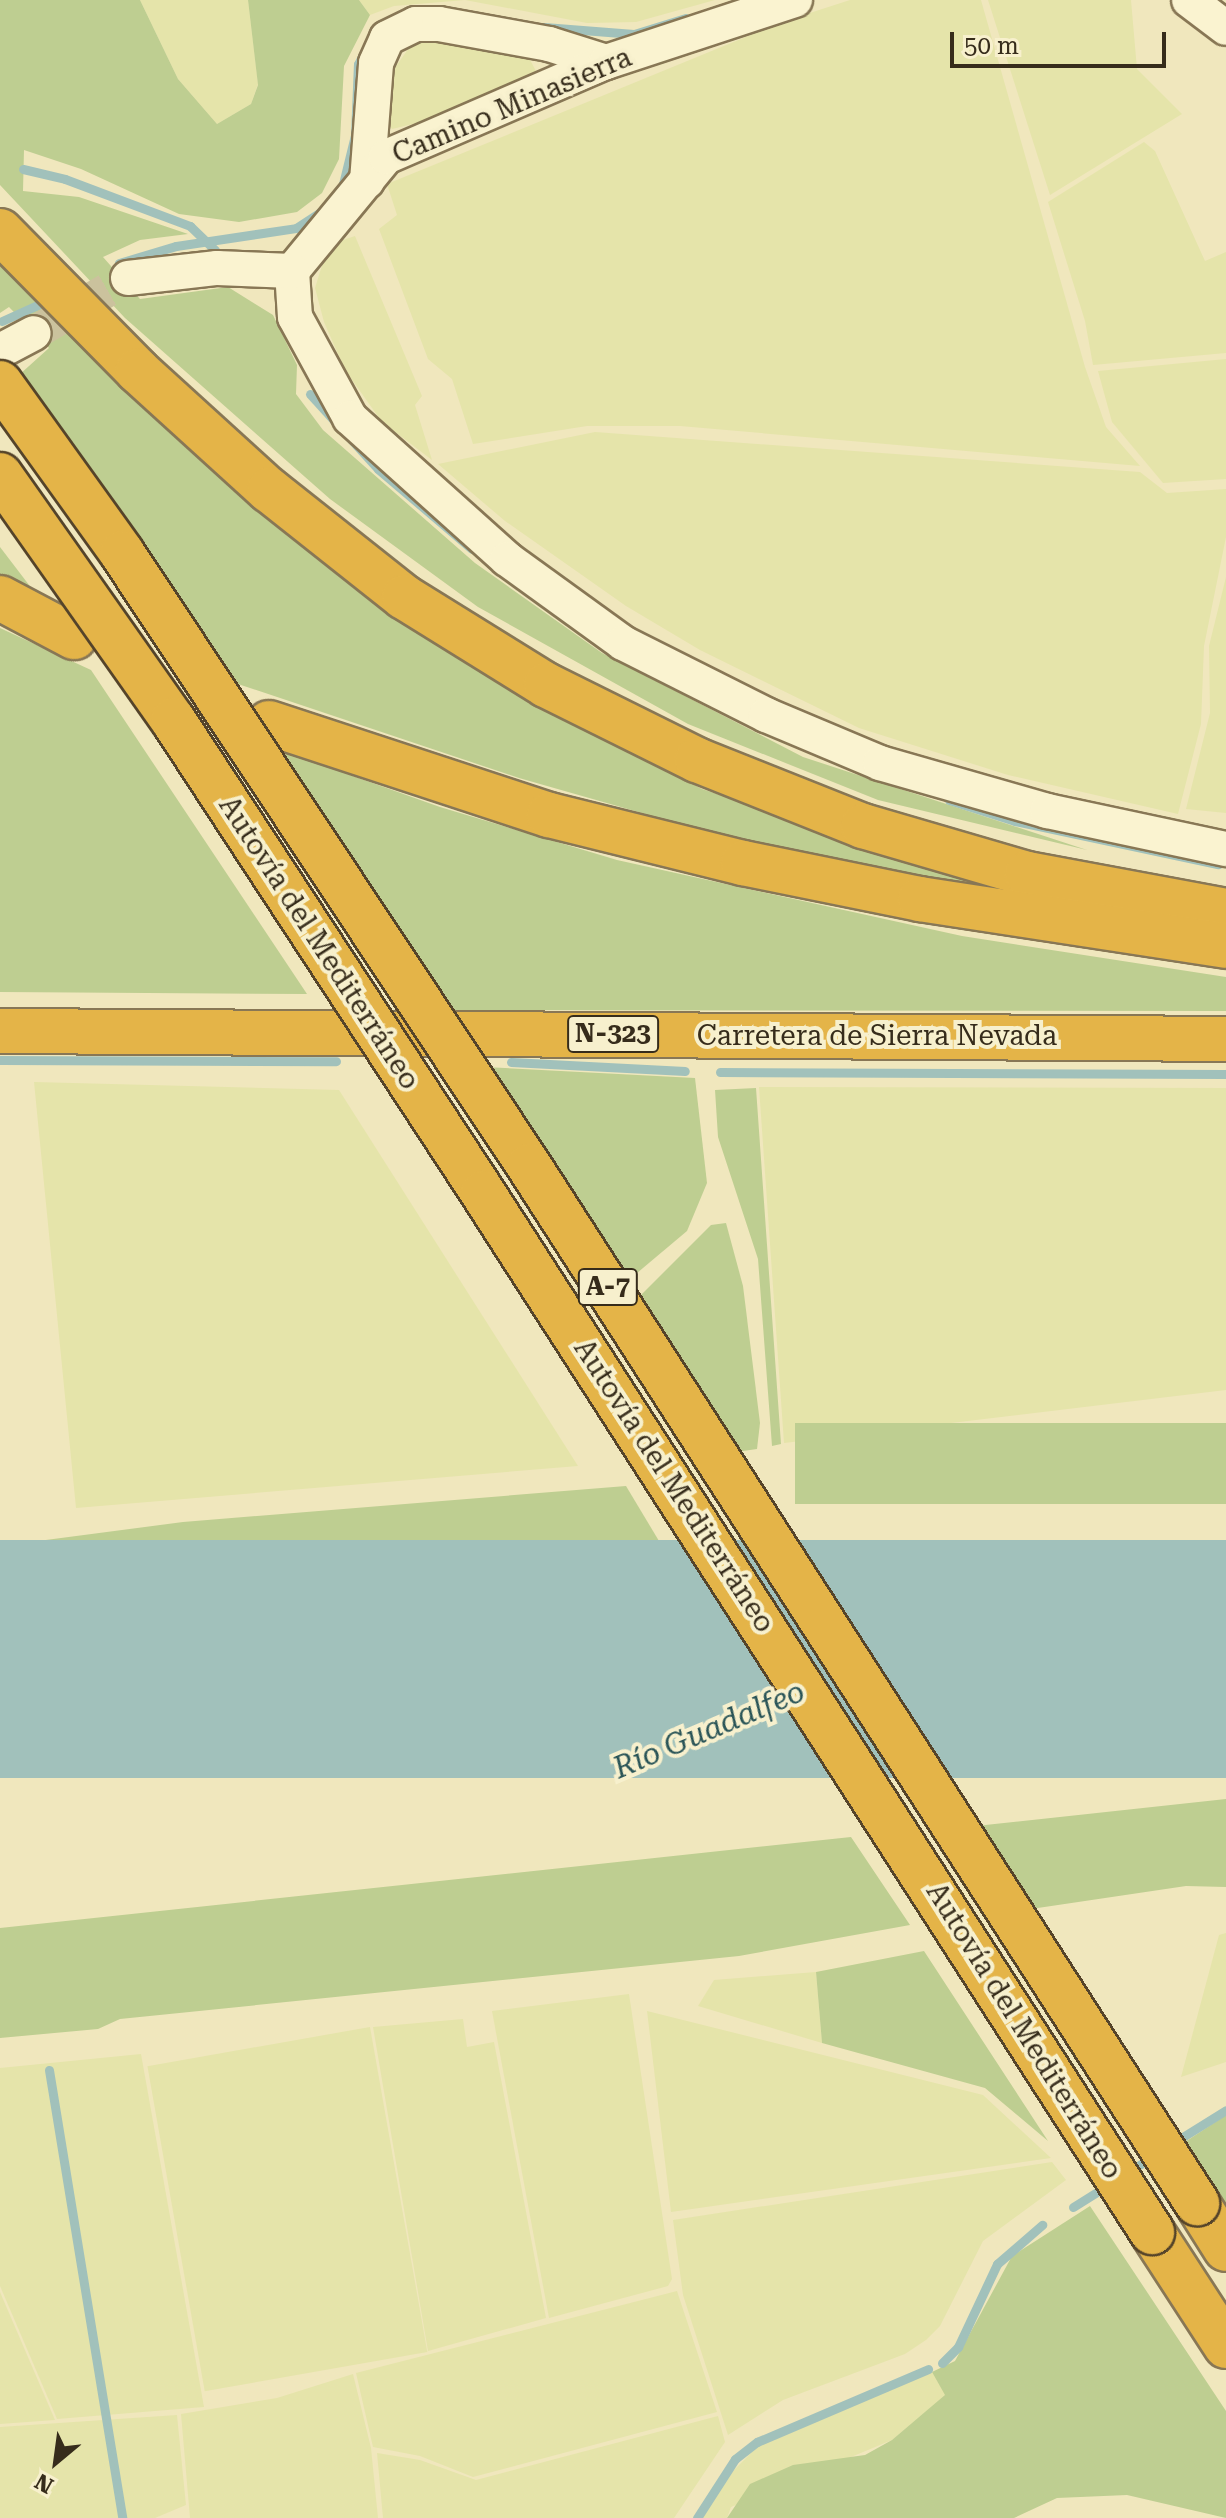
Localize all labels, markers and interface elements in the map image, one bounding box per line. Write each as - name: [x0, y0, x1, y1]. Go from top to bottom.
- scale bar: [954, 16, 1170, 66]
- text: 50 m: [964, 32, 1019, 60]
- street label: Camino Minasierra: [387, 40, 637, 172]
- street label: Autovía del Mediterráneo: [212, 790, 426, 1096]
- road number: N-323: [567, 1012, 659, 1056]
- street label: Carretera de Sierra Nevada: [697, 1019, 1057, 1053]
- road number: A-7: [576, 1265, 640, 1309]
- street label: Autovía del Mediterráneo: [567, 1333, 781, 1639]
- water label: Río Guadalfeo: [608, 1674, 810, 1786]
- street label: Autovía del Mediterráneo: [919, 1877, 1129, 2185]
- north arrow: [16, 2422, 96, 2502]
- text: N: [31, 2468, 58, 2498]

